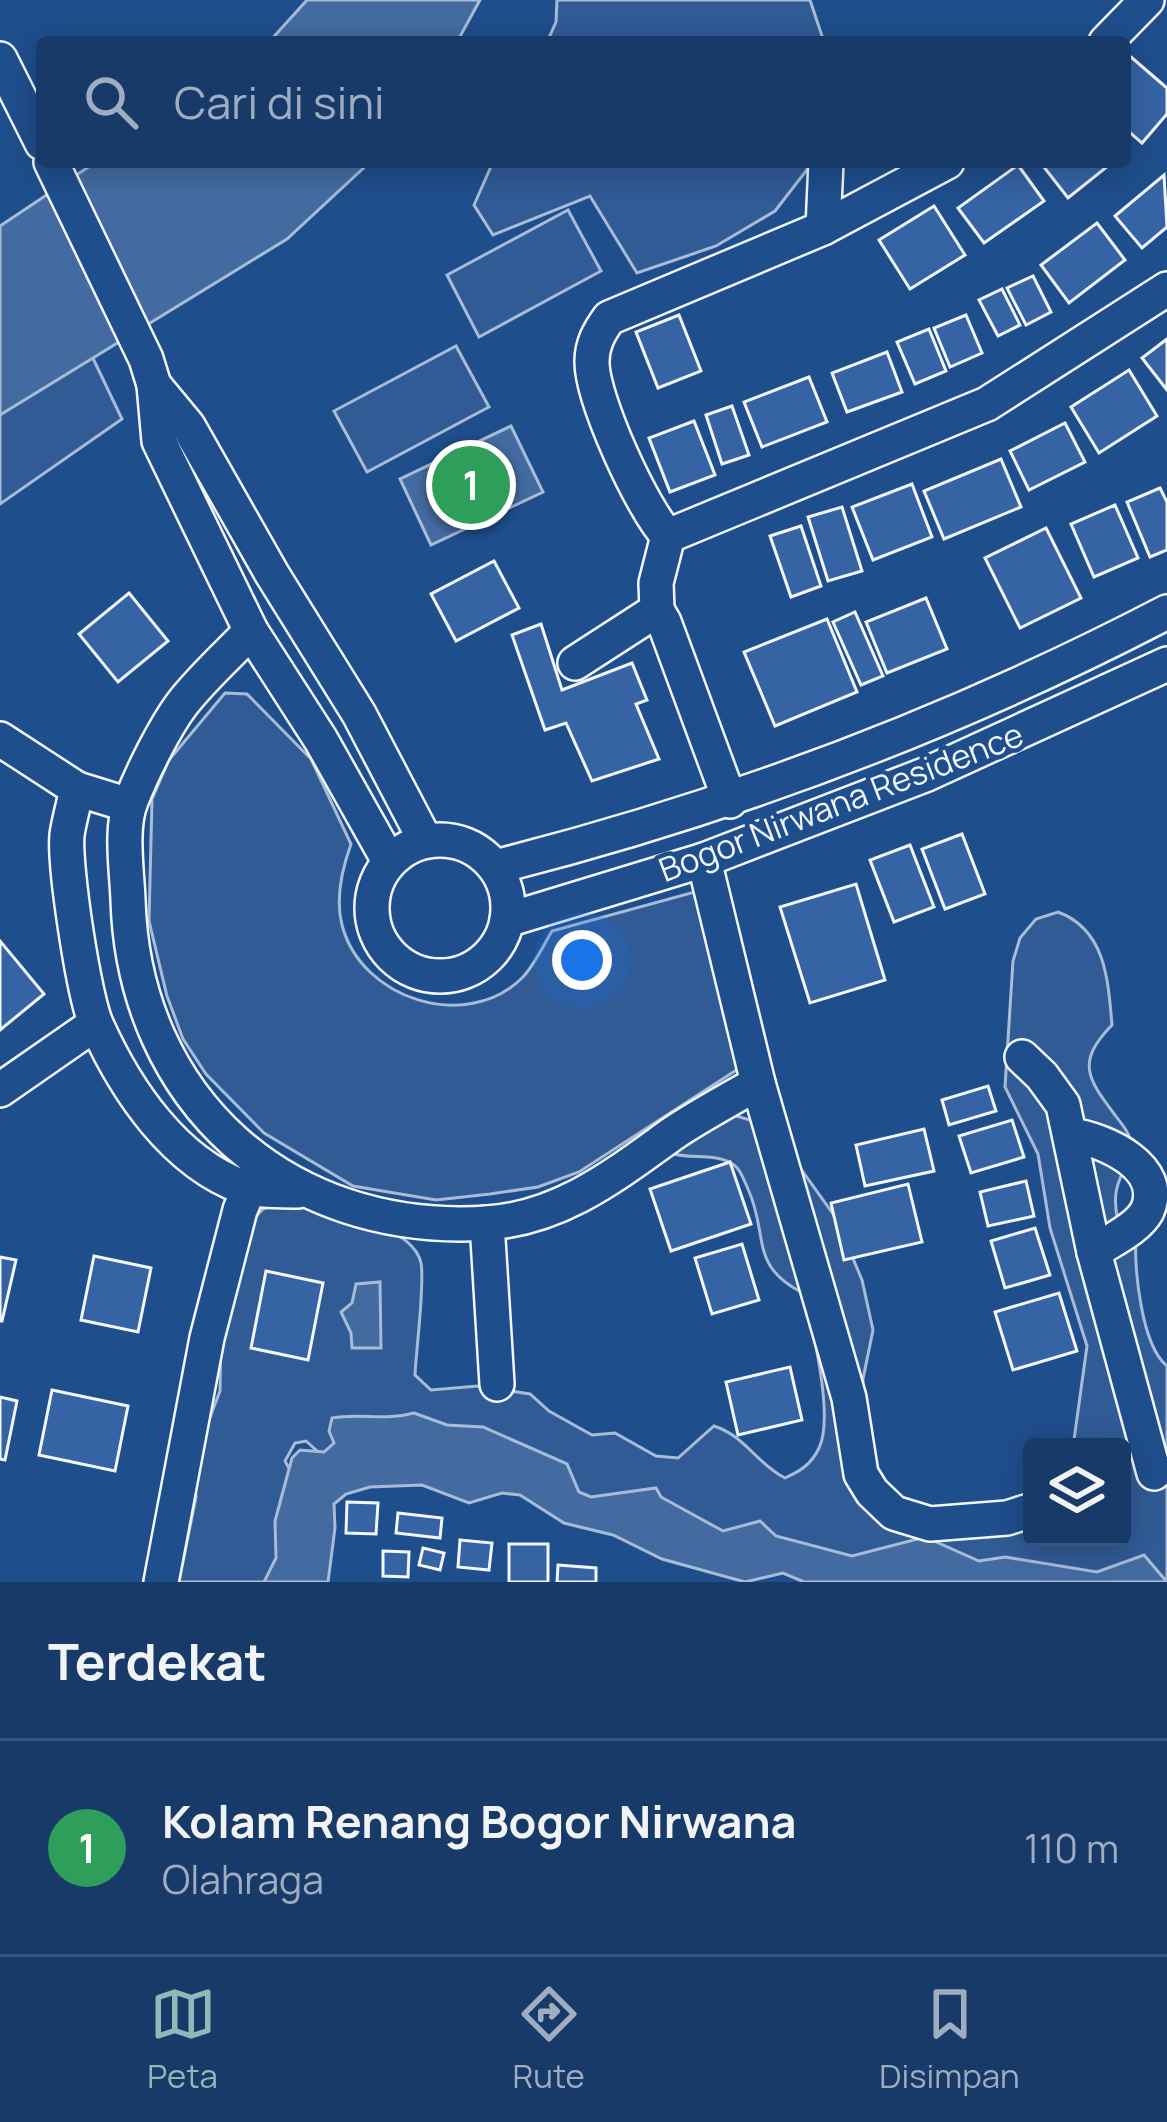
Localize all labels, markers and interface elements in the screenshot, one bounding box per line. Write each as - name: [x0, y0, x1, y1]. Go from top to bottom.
- search box: [36, 36, 1131, 168]
- icon: search: [78, 69, 144, 135]
- text: Cari di sini: [174, 71, 384, 133]
- pin: 1: [432, 440, 510, 530]
- street label: Bogor Nirwana Residence: [652, 711, 1029, 892]
- your location: [552, 930, 612, 990]
- map controls: [1023, 1438, 1131, 1546]
- button: layers: [1023, 1438, 1131, 1546]
- text: Terdekat: [48, 1626, 266, 1695]
- text: Kolam Renang Bogor Nirwana: [162, 1790, 797, 1852]
- text: 1: [78, 1821, 96, 1875]
- text: 110 m: [1024, 1821, 1119, 1875]
- text: Olahraga: [162, 1852, 324, 1906]
- tab: Peta: [147, 1981, 218, 2098]
- tab: Rute: [513, 1981, 585, 2098]
- tab: Disimpan: [879, 1981, 1020, 2098]

